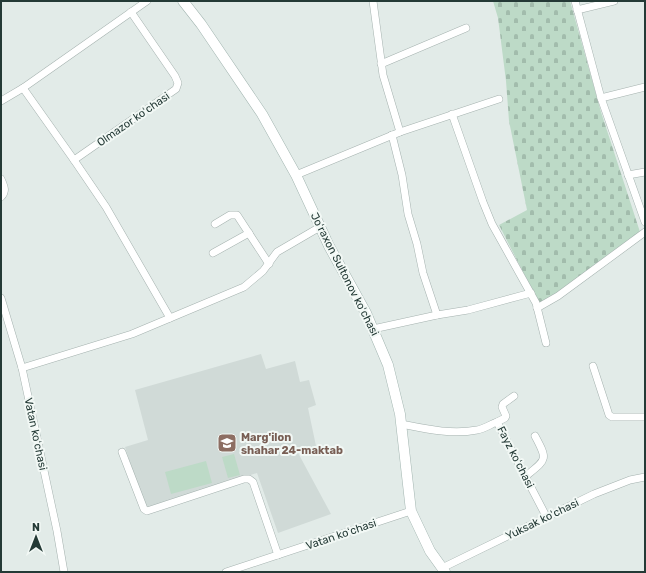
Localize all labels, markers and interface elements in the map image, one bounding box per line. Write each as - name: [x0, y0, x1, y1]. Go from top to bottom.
- street label: Olmazor koʻchasi: [94, 90, 172, 149]
- street label: Joʻraxon Sultonov koʻchasi: [308, 210, 381, 338]
- street label: Vatan koʻchasi: [21, 397, 50, 471]
- street label: Fayz koʻchasi: [494, 424, 537, 490]
- place label: Marg'ilon shahar 24-maktab: [241, 431, 343, 457]
- school or university icon: Marg'ilon shahar 24-maktab: [216, 432, 238, 454]
- street label: Yuksak koʻchasi: [503, 496, 581, 543]
- street label: Vatan koʻchasi: [304, 516, 378, 553]
- north arrow: [16, 517, 56, 557]
- text: N: [32, 521, 40, 534]

